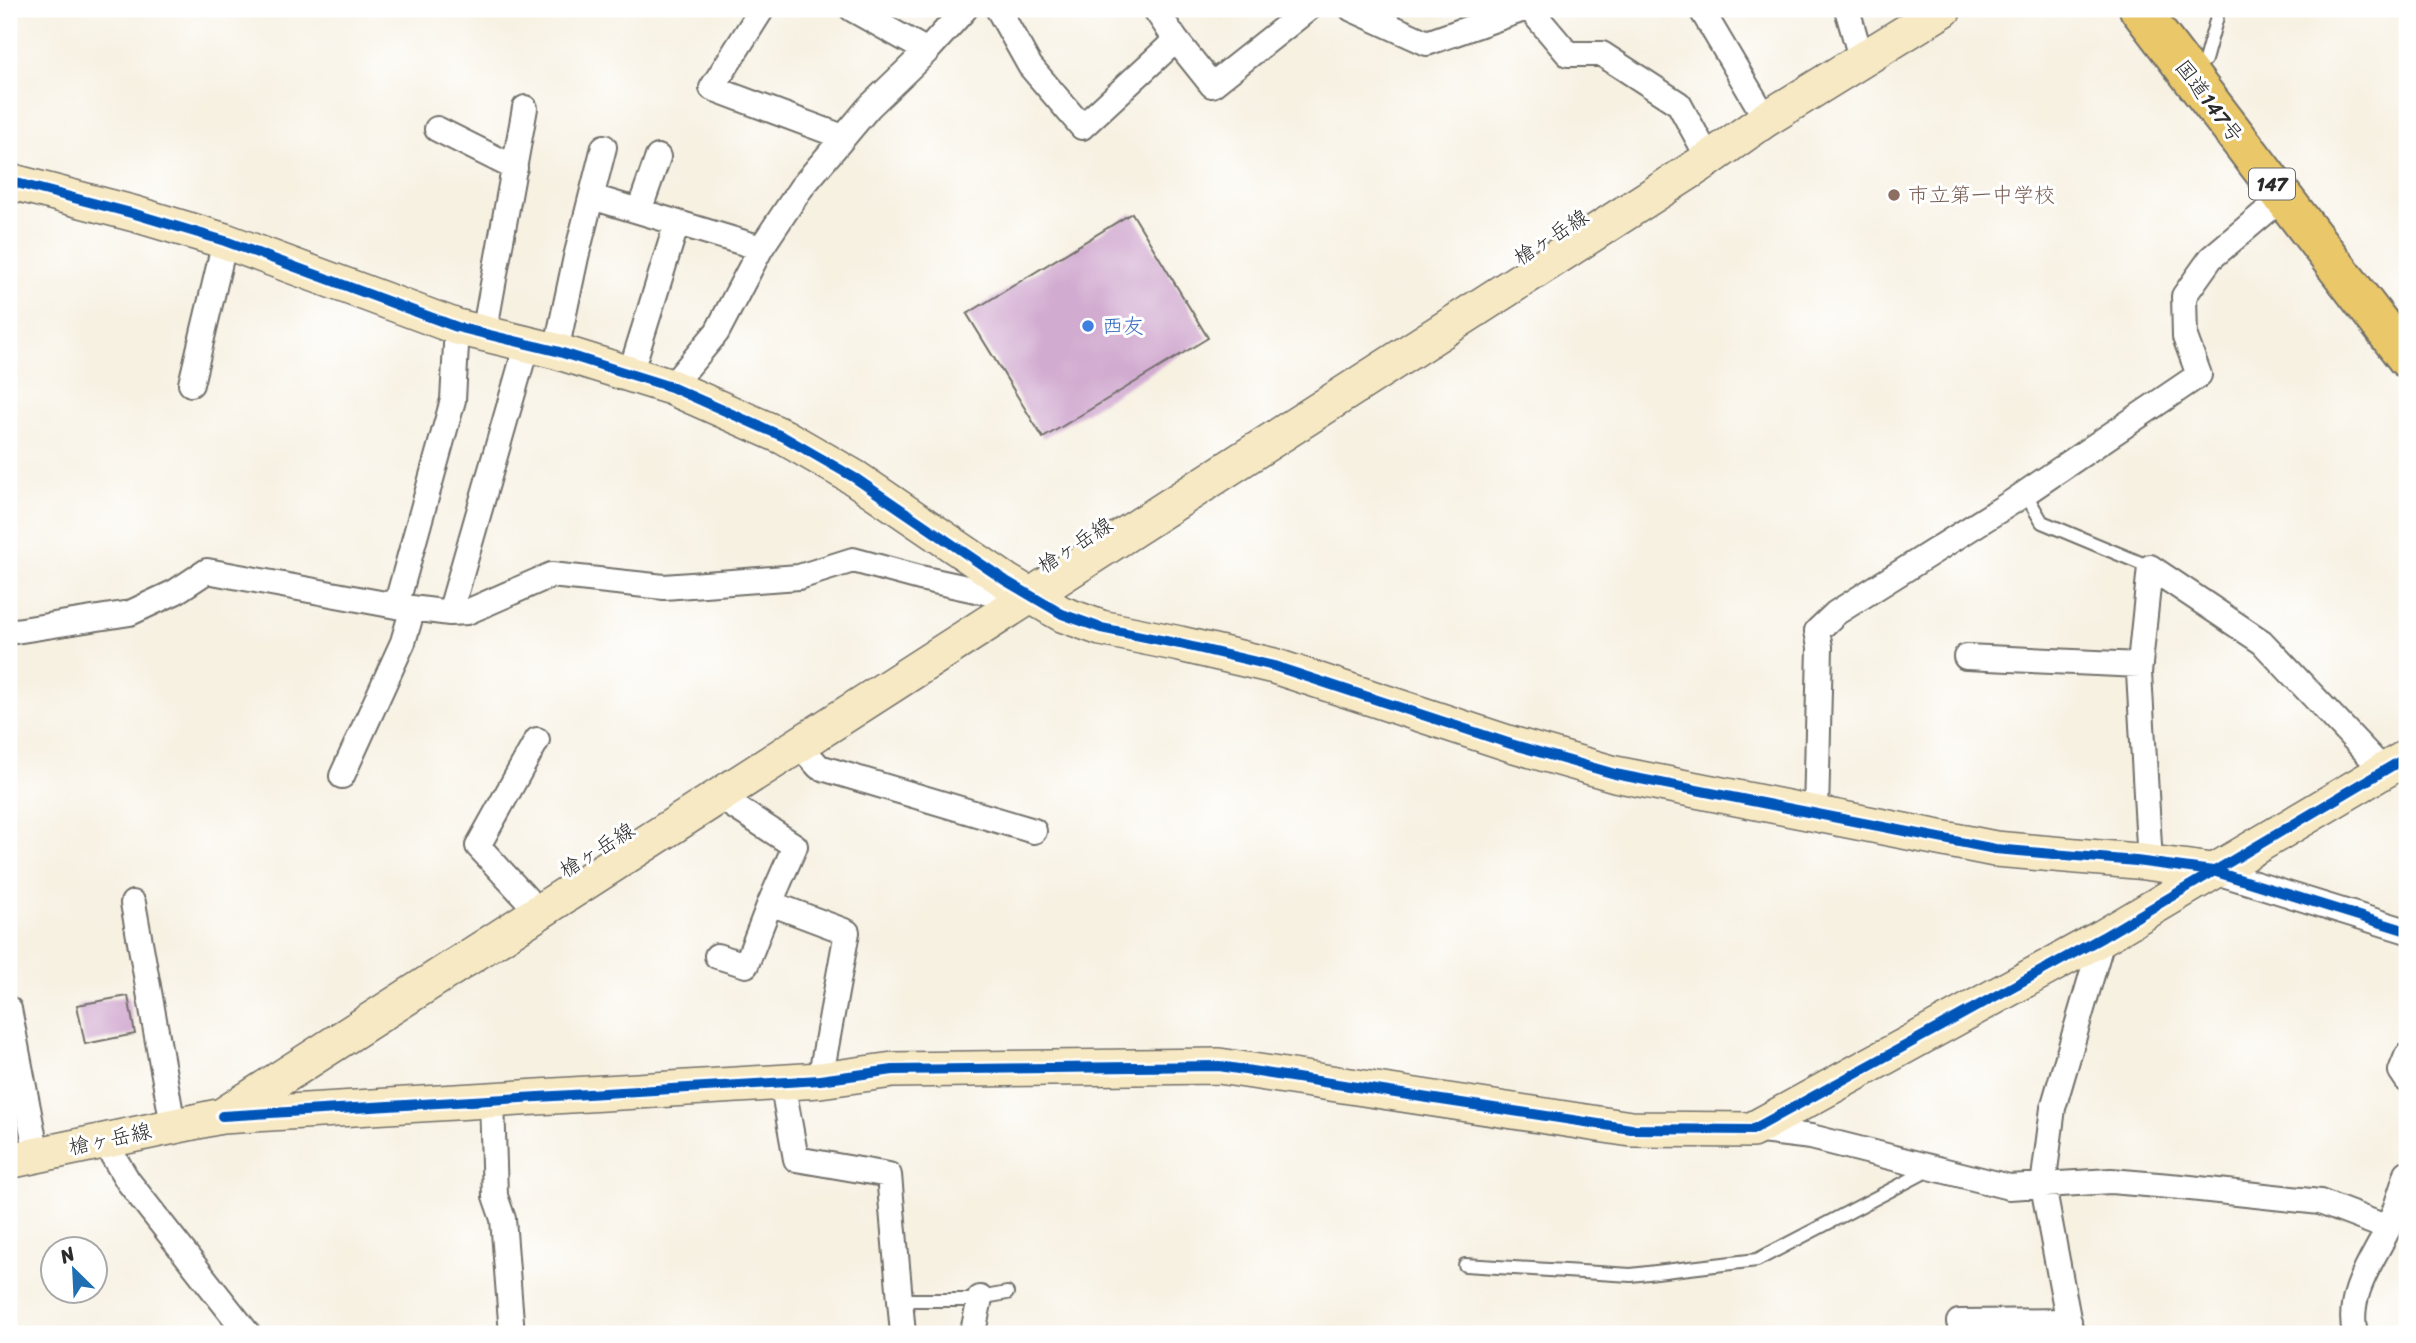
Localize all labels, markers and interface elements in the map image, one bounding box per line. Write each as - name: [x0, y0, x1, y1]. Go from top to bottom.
- street label: 国道147号: [2165, 51, 2253, 151]
- road number: 147: [2249, 168, 2295, 200]
- place label: 市立第一中学校: [1908, 176, 2055, 214]
- marker: 市立第一中学校: [1886, 187, 1902, 203]
- street label: 槍ヶ岳線: [1505, 198, 1597, 276]
- place label: 西友: [1102, 307, 1144, 345]
- marker: 西友: [1080, 318, 1096, 334]
- street label: 槍ヶ岳線: [1029, 506, 1121, 584]
- street label: 槍ヶ岳線: [551, 812, 643, 888]
- street label: 槍ヶ岳線: [65, 1112, 155, 1166]
- north arrow: [38, 1234, 108, 1304]
- text: N: [54, 1237, 81, 1273]

